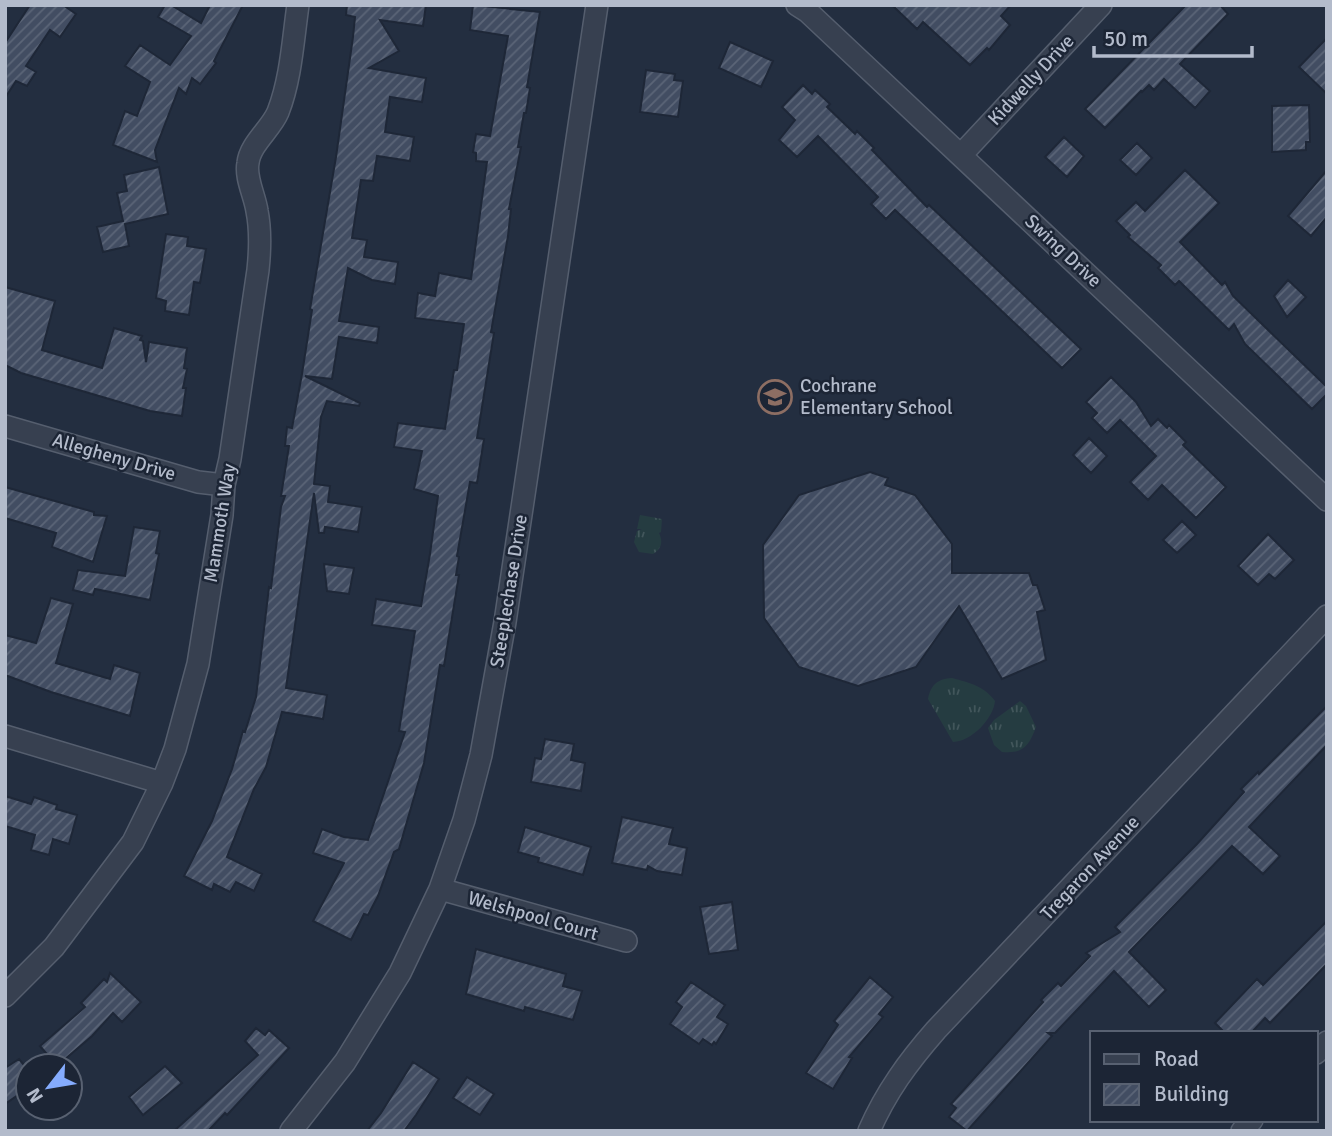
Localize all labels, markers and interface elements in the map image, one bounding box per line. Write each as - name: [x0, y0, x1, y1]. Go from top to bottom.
- scale bar: [1094, 14, 1252, 58]
- text: 50 m: [1104, 26, 1148, 52]
- street label: Kidwelly Drive: [983, 29, 1079, 131]
- street label: Swing Drive: [1020, 209, 1106, 293]
- place label: Cochrane Elementary School: [800, 374, 953, 420]
- school or university icon: Cochrane Elementary School: [756, 378, 794, 416]
- street label: Allegheny Drive: [50, 428, 178, 486]
- street label: Mammoth Way: [199, 462, 241, 584]
- street label: Steeplechase Drive: [485, 513, 533, 669]
- street label: Tregaron Avenue: [1035, 811, 1145, 925]
- street label: Welshpool Court: [465, 886, 601, 946]
- legend: [1090, 1031, 1318, 1122]
- text: Road: [1154, 1046, 1199, 1072]
- north arrow: [14, 1052, 84, 1122]
- text: Building: [1154, 1081, 1229, 1107]
- text: N: [22, 1083, 49, 1107]

